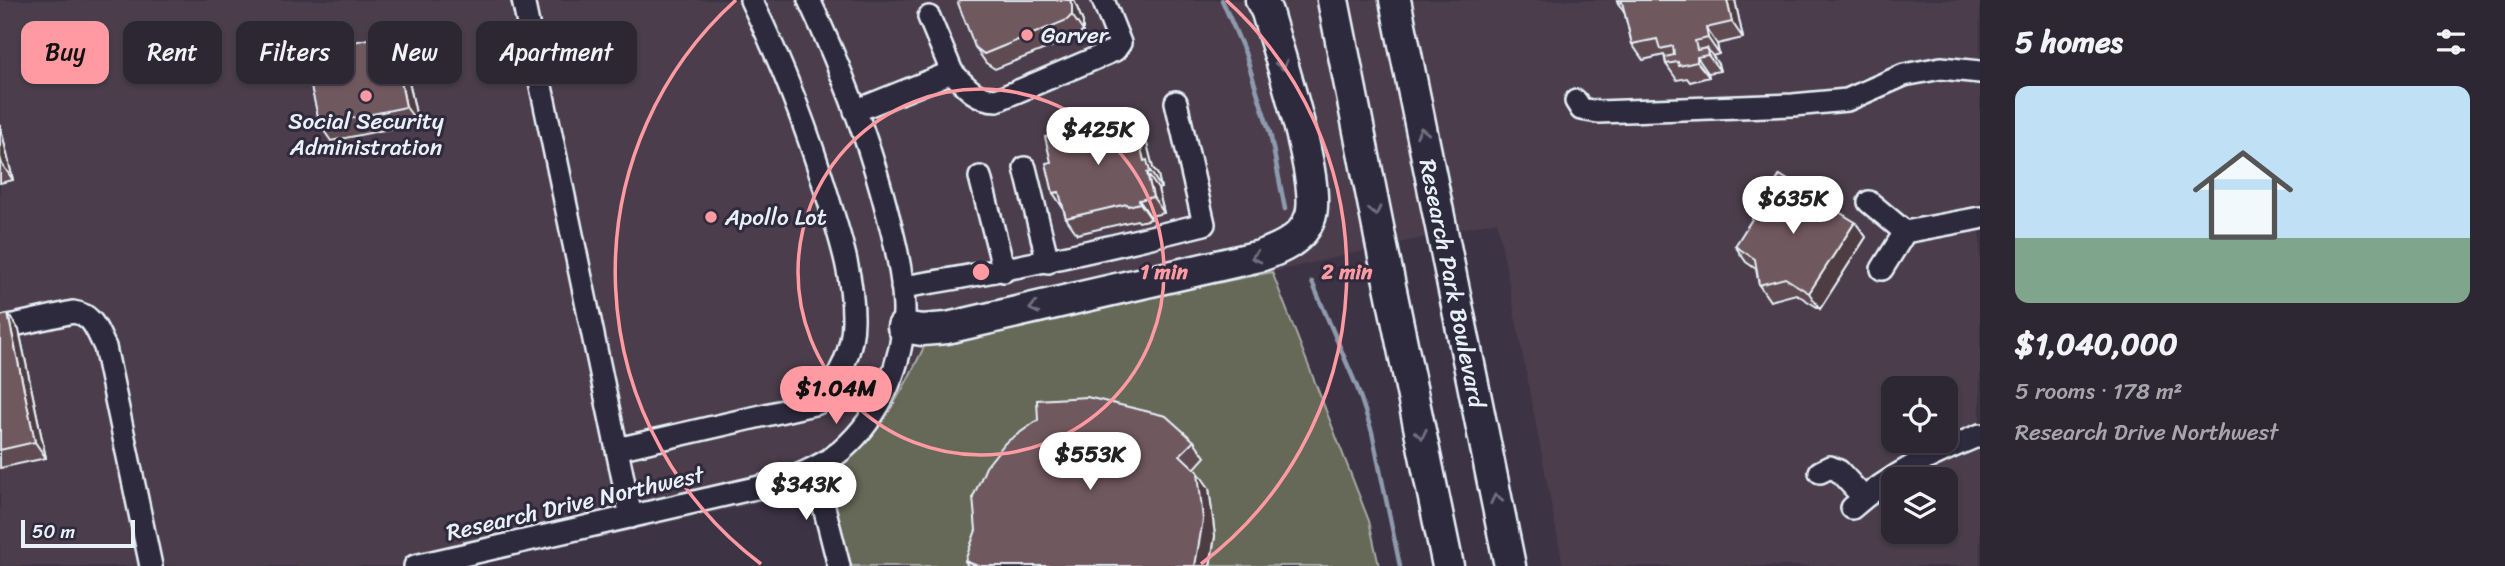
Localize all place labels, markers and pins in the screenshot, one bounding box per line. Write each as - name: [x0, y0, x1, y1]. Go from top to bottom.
- place label: Garver: [1041, 15, 1110, 56]
- marker: Garver: [1019, 27, 1035, 43]
- marker: Social Security Administration: [358, 88, 374, 104]
- place label: Social Security Administration: [288, 101, 444, 168]
- pin: $425K: [1049, 108, 1147, 167]
- pin: $635K: [1744, 176, 1842, 236]
- place label: Apollo Lot: [724, 197, 827, 238]
- marker: Apollo Lot: [703, 209, 719, 225]
- centre of rings: [969, 260, 993, 284]
- pin: $1.04M: [779, 366, 893, 426]
- pin: $553K: [1041, 433, 1139, 492]
- pin: $343K: [757, 462, 855, 522]

